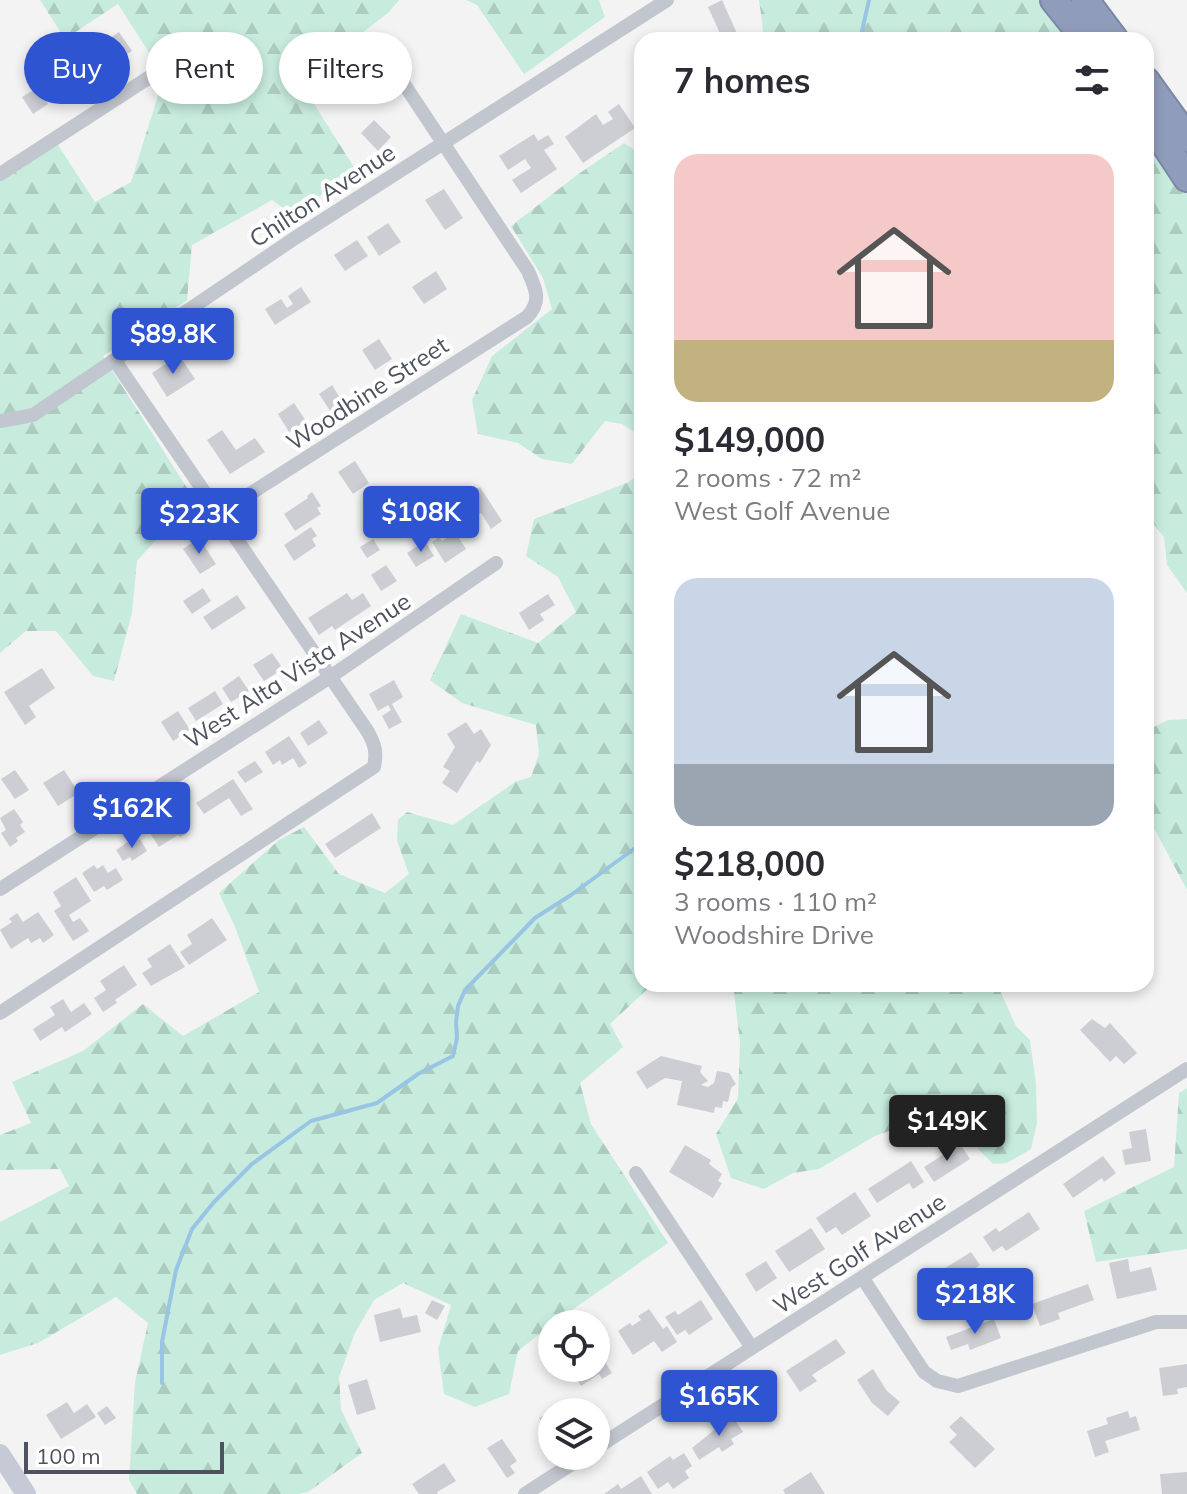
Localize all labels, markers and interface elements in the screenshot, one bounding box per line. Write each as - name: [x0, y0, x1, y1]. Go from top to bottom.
- chip: Buy: [24, 32, 130, 104]
- chip: Rent: [146, 32, 263, 104]
- chip: Filters: [279, 32, 412, 104]
- icon: filters: [1070, 58, 1114, 102]
- text: 7 homes: [674, 59, 811, 102]
- street label: Chilton Avenue: [243, 137, 401, 253]
- icon: home: [822, 206, 966, 350]
- pin: $89.8K: [108, 308, 238, 376]
- text: $89.8K: [130, 317, 216, 350]
- street label: Woodbine Street: [280, 330, 454, 456]
- text: $149,000: [674, 418, 825, 461]
- text: 2 rooms · 72 m²: [674, 461, 861, 494]
- pin: $108K: [365, 486, 477, 554]
- pin: $223K: [143, 488, 255, 556]
- text: West Golf Avenue: [674, 494, 890, 527]
- text: $108K: [381, 495, 461, 528]
- text: $223K: [159, 497, 239, 530]
- street label: West Alta Vista Avenue: [178, 585, 416, 755]
- icon: home: [822, 630, 966, 774]
- pin: $162K: [76, 782, 188, 850]
- text: $162K: [92, 791, 172, 824]
- text: $218,000: [674, 842, 825, 885]
- text: 3 rooms · 110 m²: [674, 885, 877, 918]
- text: Woodshire Drive: [674, 918, 874, 951]
- pin: $149K: [891, 1095, 1003, 1163]
- text: $149K: [907, 1104, 987, 1137]
- street label: West Golf Avenue: [767, 1186, 951, 1320]
- pin: $218K: [919, 1268, 1031, 1336]
- text: $218K: [935, 1277, 1015, 1310]
- map controls: [538, 1310, 610, 1470]
- button: locate: [538, 1310, 610, 1382]
- pin: $165K: [663, 1370, 775, 1438]
- text: $165K: [679, 1379, 759, 1412]
- button: layers: [538, 1398, 610, 1470]
- scale bar: [24, 1438, 224, 1474]
- text: 100 m: [36, 1442, 101, 1470]

